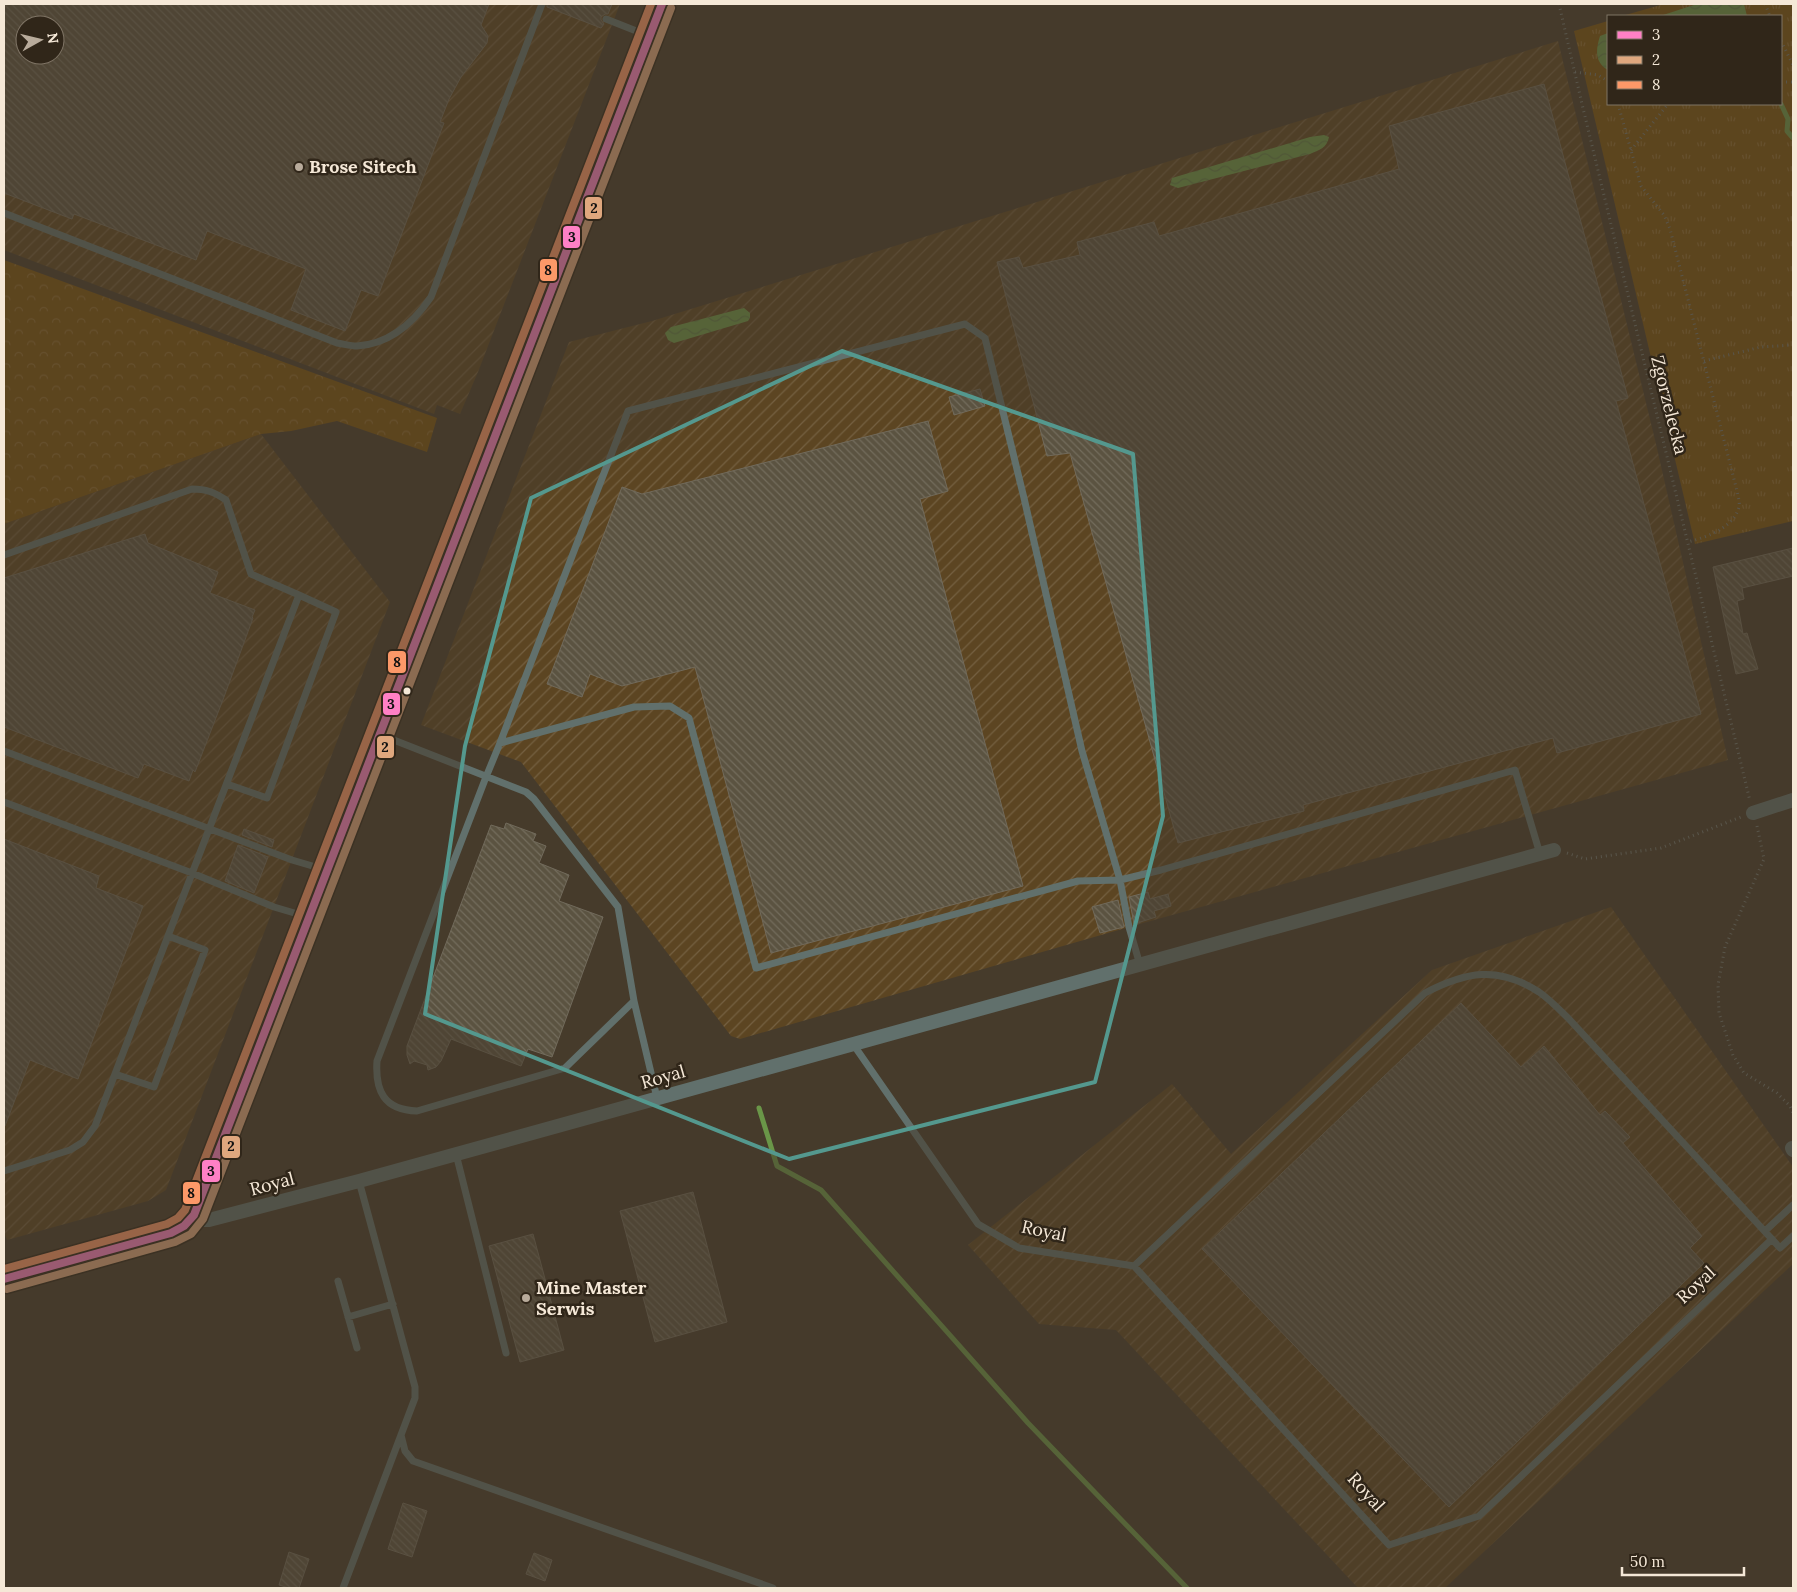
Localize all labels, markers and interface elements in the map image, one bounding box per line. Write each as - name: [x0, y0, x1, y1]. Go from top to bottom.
- north arrow: [15, 15, 65, 65]
- legend: [1607, 15, 1782, 105]
- text: 3: [1652, 25, 1660, 44]
- text: N: [43, 32, 63, 45]
- text: 2: [1652, 50, 1660, 69]
- text: 8: [1652, 75, 1660, 94]
- place label: Brose Sitech: [309, 155, 417, 178]
- marker: Brose Sitech: [293, 161, 305, 173]
- line badge: 2: [584, 196, 603, 220]
- text: 2: [590, 199, 598, 217]
- line badge: 3: [562, 225, 581, 249]
- text: 3: [568, 228, 576, 246]
- line badge: 8: [539, 258, 558, 282]
- text: 8: [544, 261, 552, 279]
- street label: Zgorzelecka: [1646, 353, 1693, 457]
- line badge: 8: [387, 650, 407, 674]
- text: 8: [393, 653, 401, 671]
- unlabelled marker: [402, 686, 412, 696]
- line badge: 3: [382, 692, 401, 716]
- text: 3: [387, 695, 395, 713]
- line badge: 2: [376, 735, 395, 759]
- text: 2: [381, 738, 389, 756]
- street label: Royal: [638, 1059, 688, 1094]
- line badge: 2: [221, 1135, 241, 1159]
- text: 2: [227, 1137, 235, 1155]
- line badge: 3: [201, 1159, 221, 1183]
- text: 3: [207, 1162, 215, 1180]
- street label: Royal: [247, 1167, 297, 1200]
- line badge: 8: [182, 1181, 201, 1205]
- text: 8: [187, 1184, 195, 1202]
- street label: Royal: [1020, 1215, 1069, 1246]
- street label: Royal: [1671, 1261, 1720, 1308]
- place label: Mine Master Serwis: [536, 1276, 647, 1320]
- marker: Mine Master Serwis: [520, 1292, 532, 1304]
- street label: Royal: [1343, 1467, 1390, 1516]
- scale bar: [1622, 1544, 1744, 1576]
- text: 50 m: [1630, 1552, 1665, 1571]

